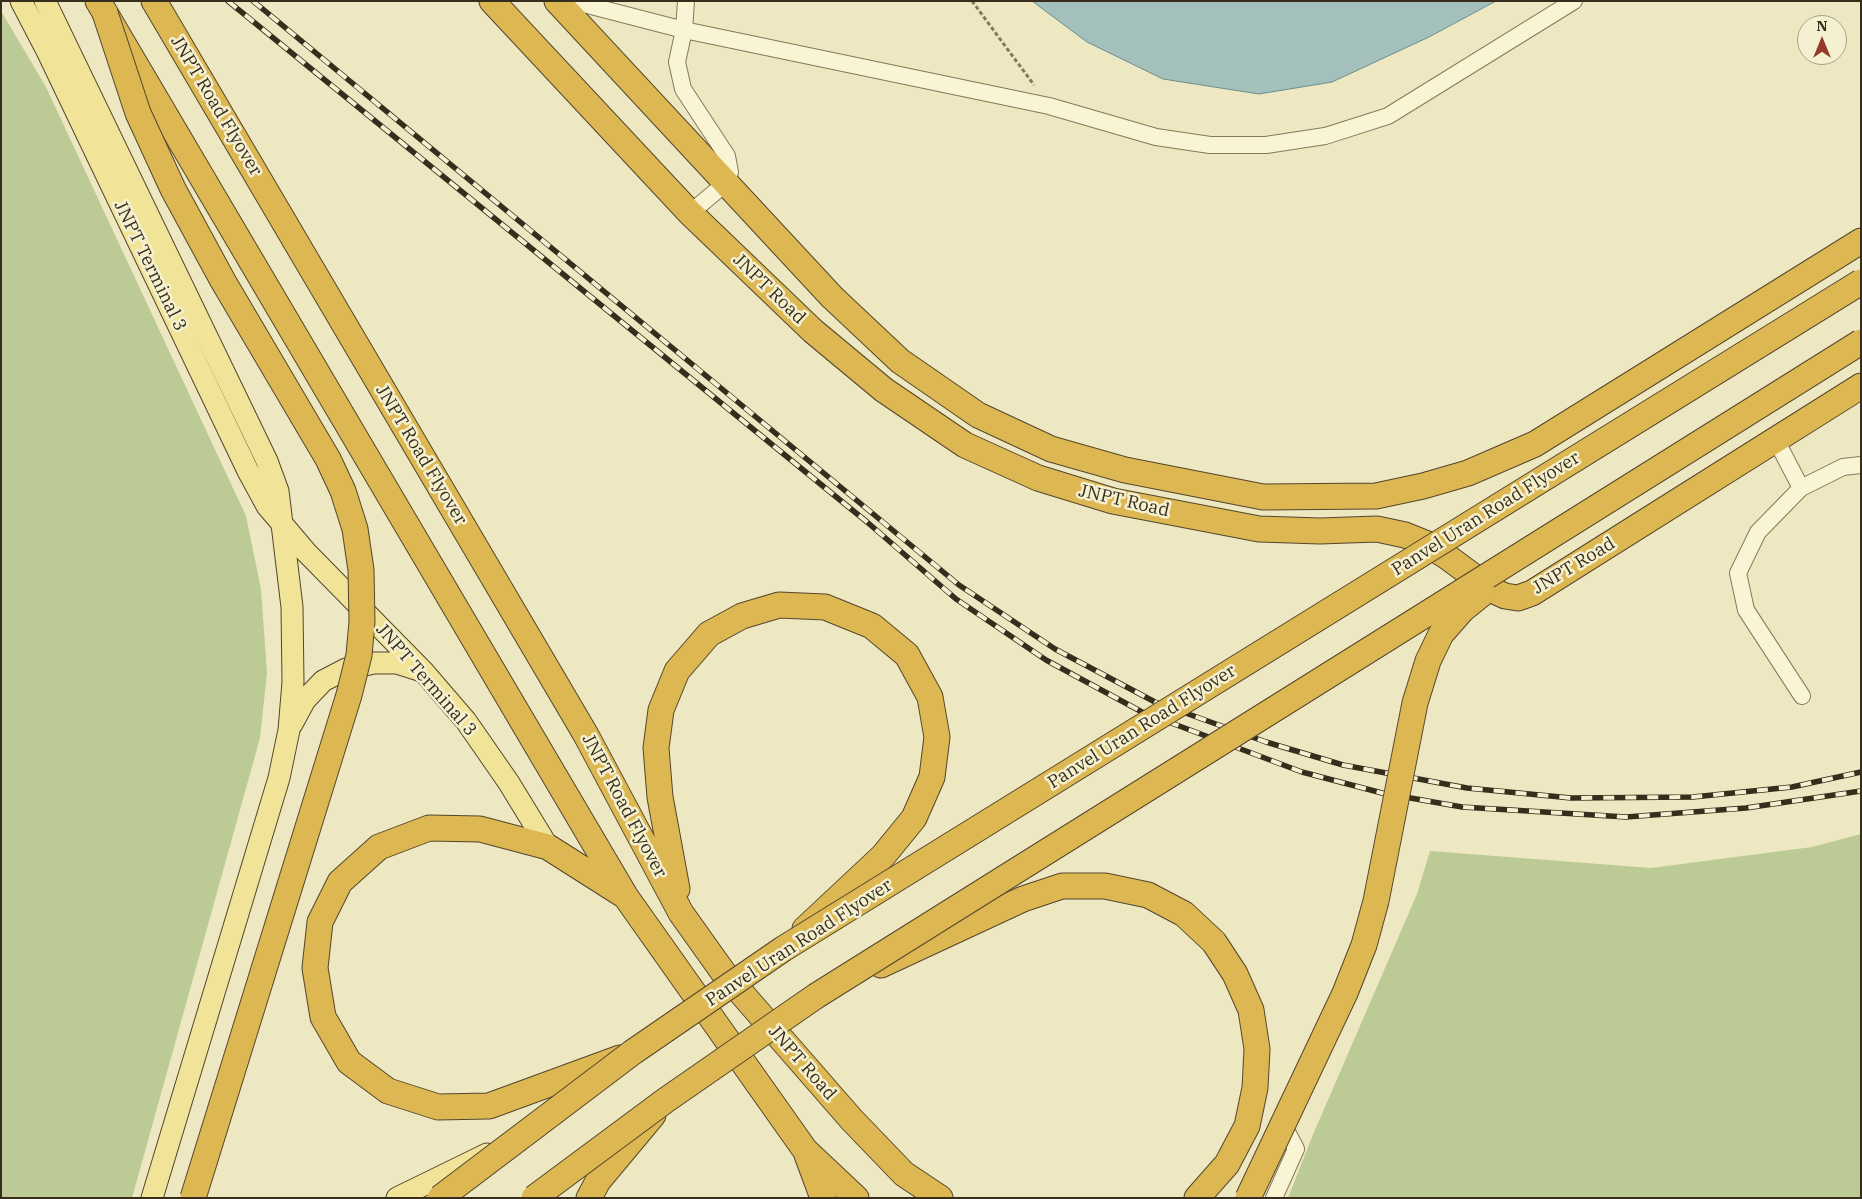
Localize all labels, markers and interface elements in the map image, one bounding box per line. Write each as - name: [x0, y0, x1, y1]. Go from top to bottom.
- north arrow: [1797, 15, 1847, 65]
- text: N: [1816, 17, 1828, 35]
- street label: JNPT Road Flyover: [166, 32, 266, 180]
- street label: JNPT Terminal 3: [109, 197, 191, 335]
- street label: JNPT Road: [728, 249, 810, 329]
- street label: JNPT Road Flyover: [371, 381, 471, 529]
- street label: Panvel Uran Road Flyover: [1388, 447, 1584, 581]
- street label: JNPT Road: [1077, 480, 1171, 522]
- street label: JNPT Road: [1529, 533, 1619, 599]
- street label: JNPT Terminal 3: [371, 619, 481, 741]
- street label: Panvel Uran Road Flyover: [1044, 660, 1240, 794]
- street label: JNPT Road Flyover: [577, 730, 671, 882]
- street label: Panvel Uran Road Flyover: [702, 875, 896, 1011]
- street label: JNPT Road: [764, 1021, 840, 1105]

